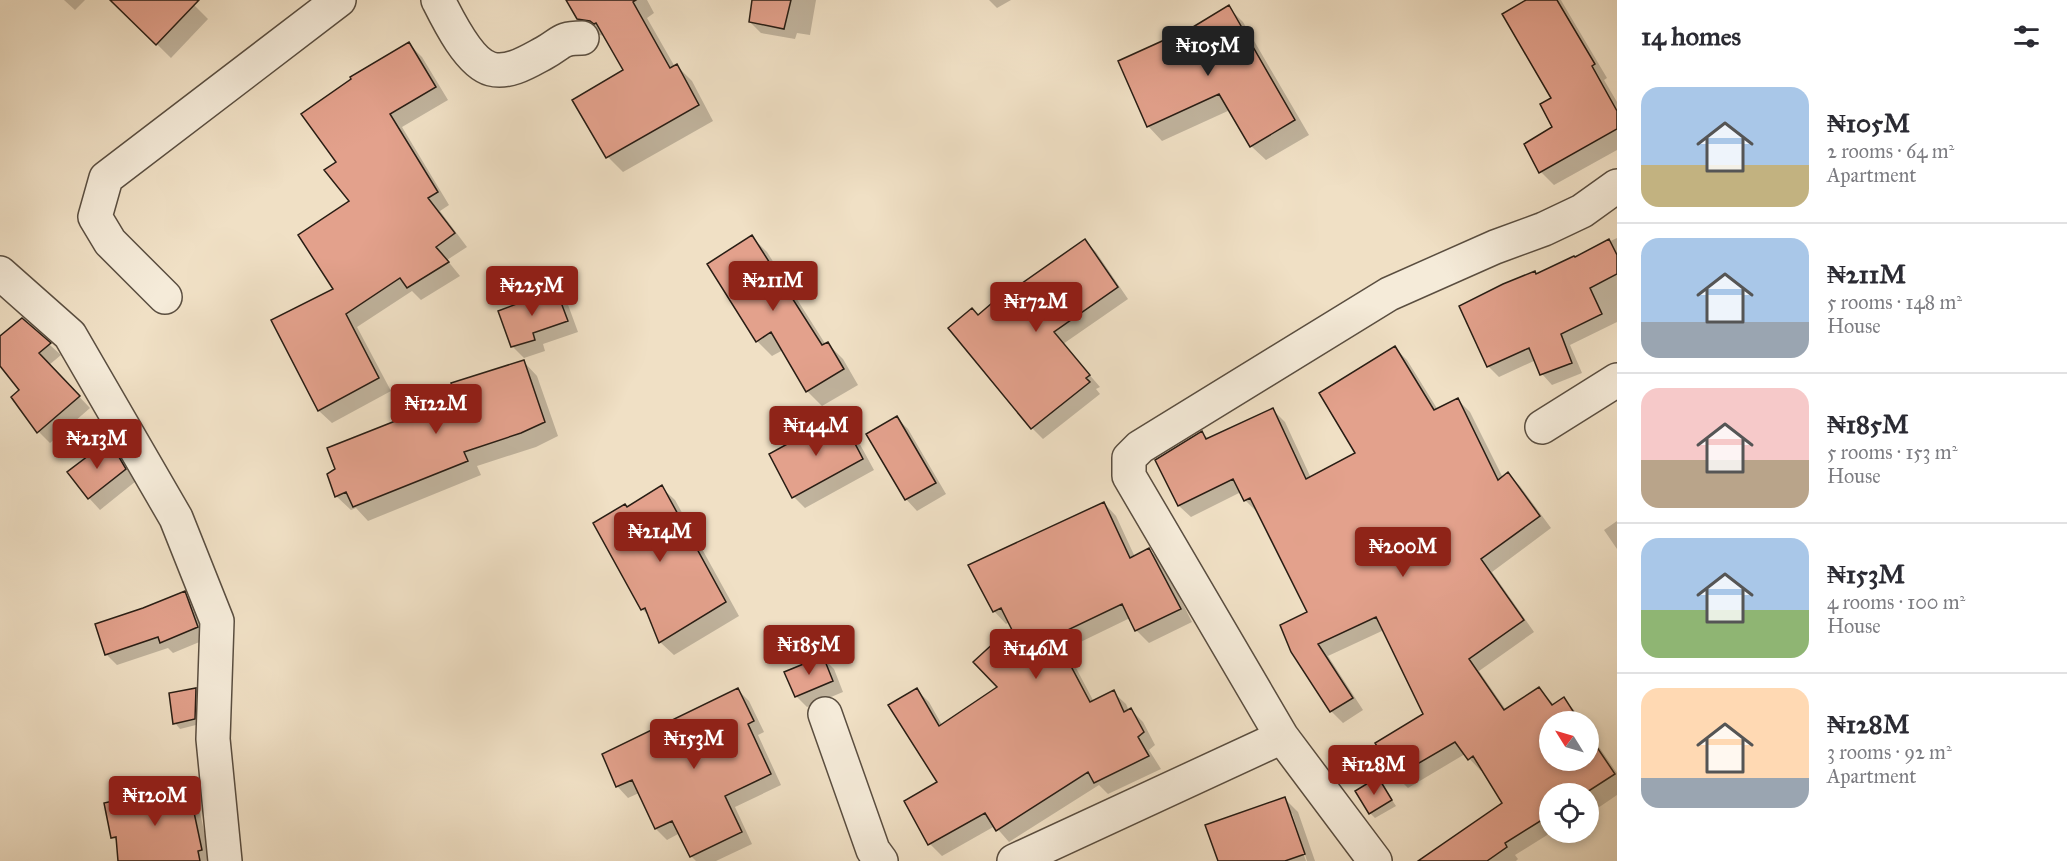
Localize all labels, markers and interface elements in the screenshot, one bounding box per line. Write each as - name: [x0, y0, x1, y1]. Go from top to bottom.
- text: 14 homes: [1641, 20, 1741, 52]
- icon: filters: [2010, 20, 2043, 53]
- pin: ₦105M: [1166, 26, 1250, 77]
- text: ₦105M: [1176, 33, 1240, 57]
- text: ₦105M: [1827, 107, 1910, 139]
- icon: home: [1689, 111, 1761, 183]
- text: 2 rooms · 64 m²: [1827, 139, 1954, 163]
- text: Apartment: [1827, 163, 1916, 187]
- text: ₦211M: [1827, 258, 1906, 290]
- pin: ₦211M: [731, 261, 815, 312]
- icon: home: [1689, 262, 1761, 334]
- pin: ₦225M: [490, 266, 574, 317]
- text: ₦211M: [743, 268, 803, 292]
- text: ₦225M: [500, 273, 564, 297]
- pin: ₦172M: [994, 282, 1078, 333]
- text: ₦172M: [1004, 289, 1068, 313]
- text: 5 rooms · 148 m²: [1827, 290, 1962, 314]
- text: House: [1827, 314, 1881, 338]
- pin: ₦122M: [394, 384, 478, 435]
- text: ₦122M: [405, 391, 467, 415]
- pin: ₦144M: [774, 406, 858, 457]
- text: ₦185M: [1827, 408, 1909, 440]
- icon: home: [1689, 412, 1761, 484]
- text: ₦144M: [783, 413, 849, 437]
- pin: ₦213M: [55, 419, 139, 470]
- text: ₦213M: [67, 426, 127, 450]
- text: 5 rooms · 153 m²: [1827, 440, 1957, 464]
- text: House: [1827, 464, 1881, 488]
- pin: ₦214M: [618, 512, 702, 563]
- text: ₦214M: [628, 519, 692, 543]
- pin: ₦200M: [1361, 527, 1445, 578]
- text: ₦200M: [1369, 534, 1437, 558]
- text: ₦153M: [1827, 558, 1905, 590]
- icon: home: [1689, 562, 1761, 634]
- text: 4 rooms · 100 m²: [1827, 590, 1965, 614]
- text: House: [1827, 614, 1881, 638]
- pin: ₦185M: [767, 625, 851, 676]
- pin: ₦146M: [994, 629, 1078, 680]
- text: ₦185M: [778, 632, 840, 656]
- text: ₦146M: [1004, 636, 1068, 660]
- text: ₦128M: [1827, 708, 1910, 740]
- north arrow: [1539, 711, 1599, 771]
- map controls: [1539, 711, 1599, 843]
- icon: home: [1689, 712, 1761, 784]
- pin: ₦153M: [652, 719, 736, 770]
- text: ₦153M: [664, 726, 724, 750]
- text: 3 rooms · 92 m²: [1827, 740, 1952, 764]
- pin: ₦128M: [1332, 745, 1416, 796]
- text: ₦128M: [1342, 752, 1406, 776]
- text: Apartment: [1827, 764, 1916, 788]
- pin: ₦120M: [113, 776, 197, 827]
- text: ₦120M: [123, 783, 187, 807]
- button: locate: [1539, 783, 1599, 843]

